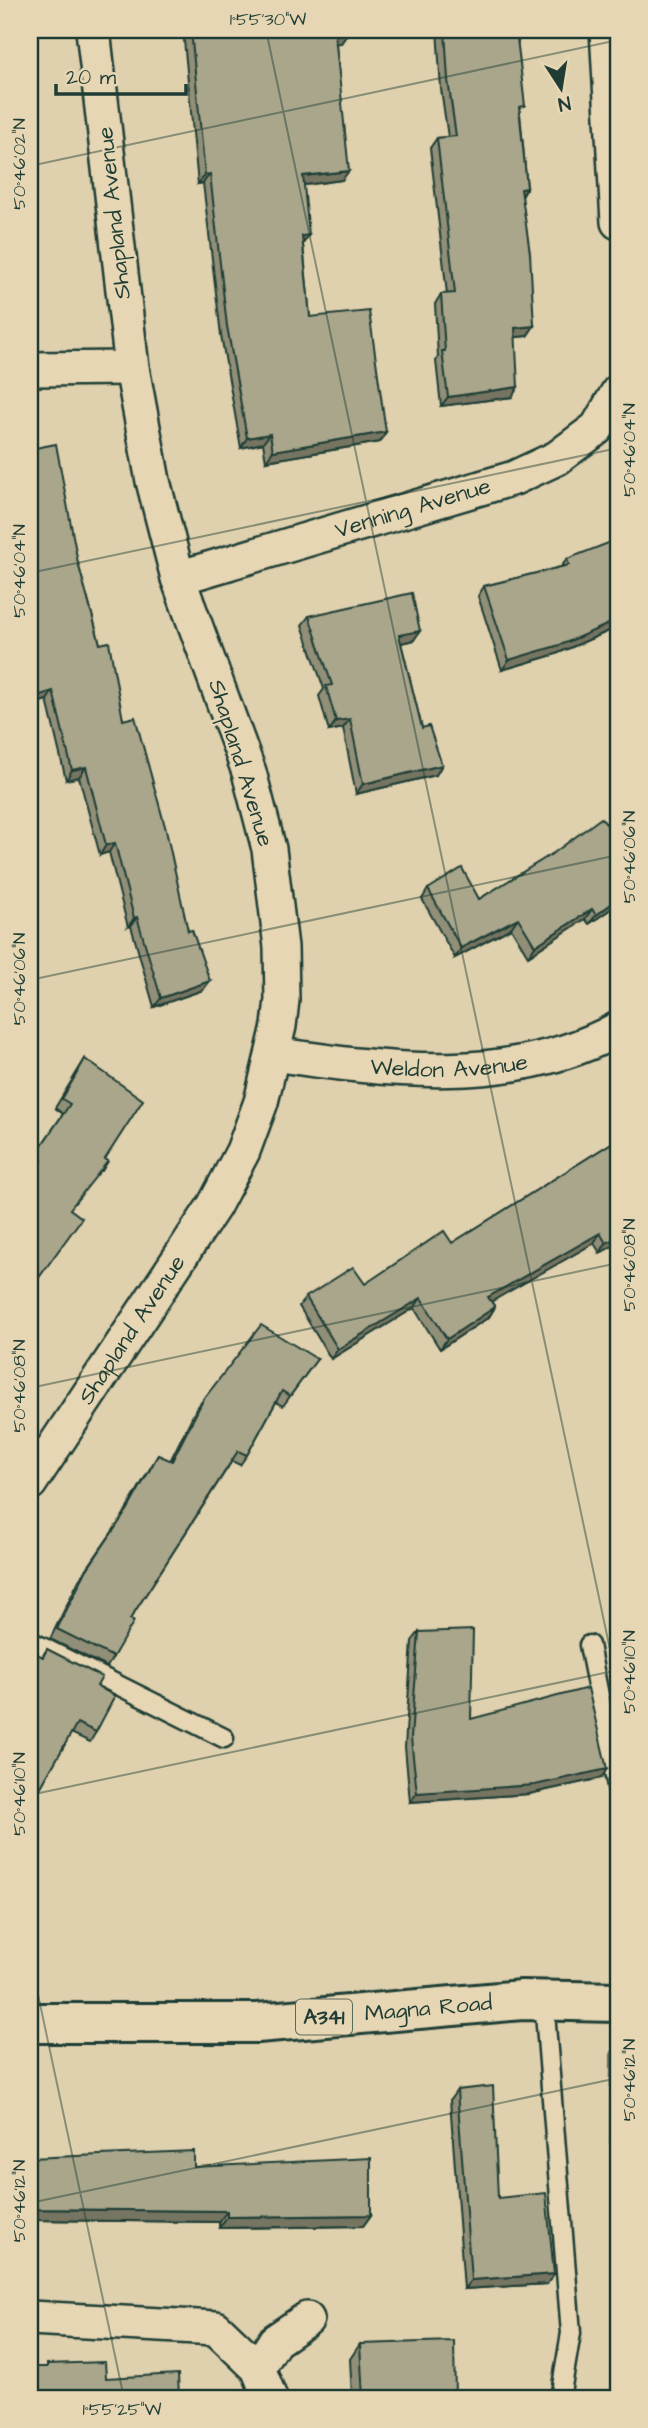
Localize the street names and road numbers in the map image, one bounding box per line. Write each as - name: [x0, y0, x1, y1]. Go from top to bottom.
- street label: Shapland Avenue: [89, 125, 139, 301]
- street label: Venning Avenue: [331, 470, 494, 546]
- street label: Shapland Avenue: [200, 675, 282, 851]
- street label: Weldon Avenue: [369, 1046, 530, 1086]
- street label: Shapland Avenue: [71, 1249, 193, 1411]
- street label: Magna Road: [363, 1987, 494, 2030]
- road number: A341: [296, 2000, 352, 2035]

